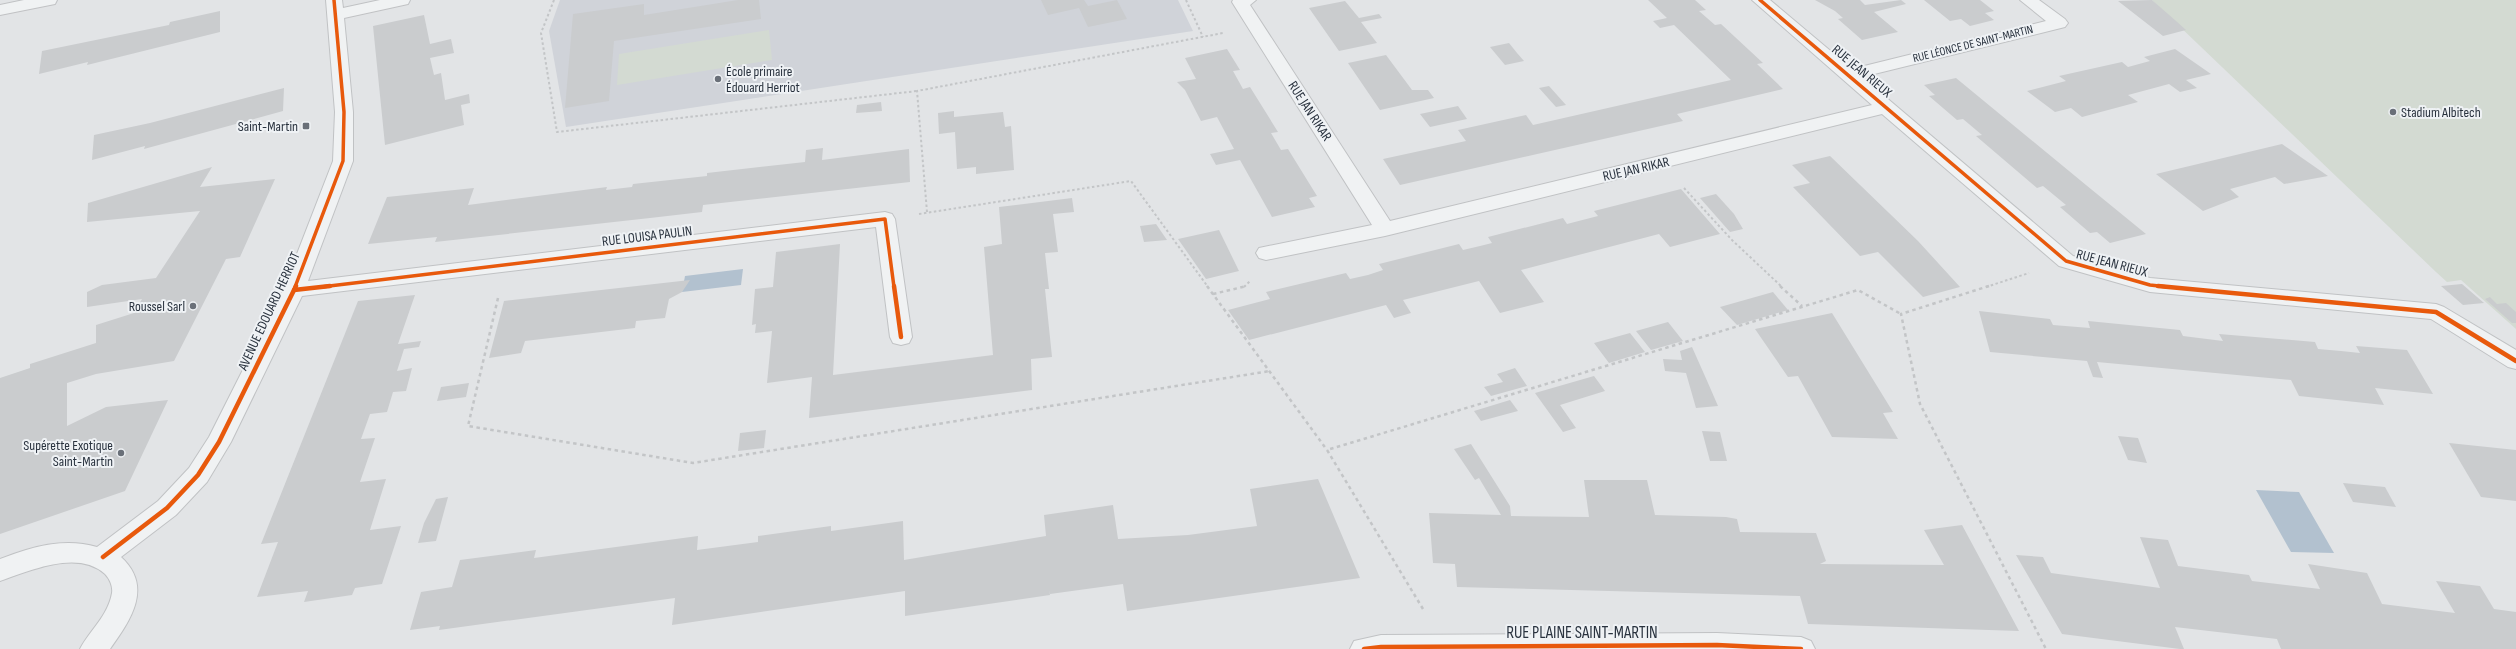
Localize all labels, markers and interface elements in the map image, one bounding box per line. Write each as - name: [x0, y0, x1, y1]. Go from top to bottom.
- street label: RUE LÉONCE DE SAINT-MARTIN: [1911, 22, 2035, 66]
- street label: RUE JEAN RIEUX: [1829, 41, 1896, 101]
- place label: École primaire Édouard Herriot: [726, 63, 800, 96]
- marker: École primaire Édouard Herriot: [713, 74, 723, 84]
- street label: RUE JAN RIKAR: [1284, 78, 1336, 144]
- place label: Stadium Albitech: [2401, 104, 2481, 121]
- marker: Stadium Albitech: [2388, 107, 2398, 117]
- place label: Saint-Martin: [238, 118, 298, 135]
- marker: Saint-Martin: [301, 121, 311, 131]
- street label: RUE JAN RIKAR: [1601, 153, 1671, 185]
- street label: RUE LOUISA PAULIN: [601, 222, 693, 250]
- street label: RUE JEAN RIEUX: [2074, 245, 2150, 281]
- street label: AVENUE EDOUARD HERRIOT: [234, 249, 304, 374]
- place label: Roussel Sarl: [129, 298, 185, 315]
- marker: Roussel Sarl: [188, 301, 198, 311]
- place label: Supérette Exotique Saint-Martin: [23, 437, 113, 470]
- marker: Supérette Exotique Saint-Martin: [116, 448, 126, 458]
- street label: RUE PLAINE SAINT-MARTIN: [1506, 623, 1658, 643]

